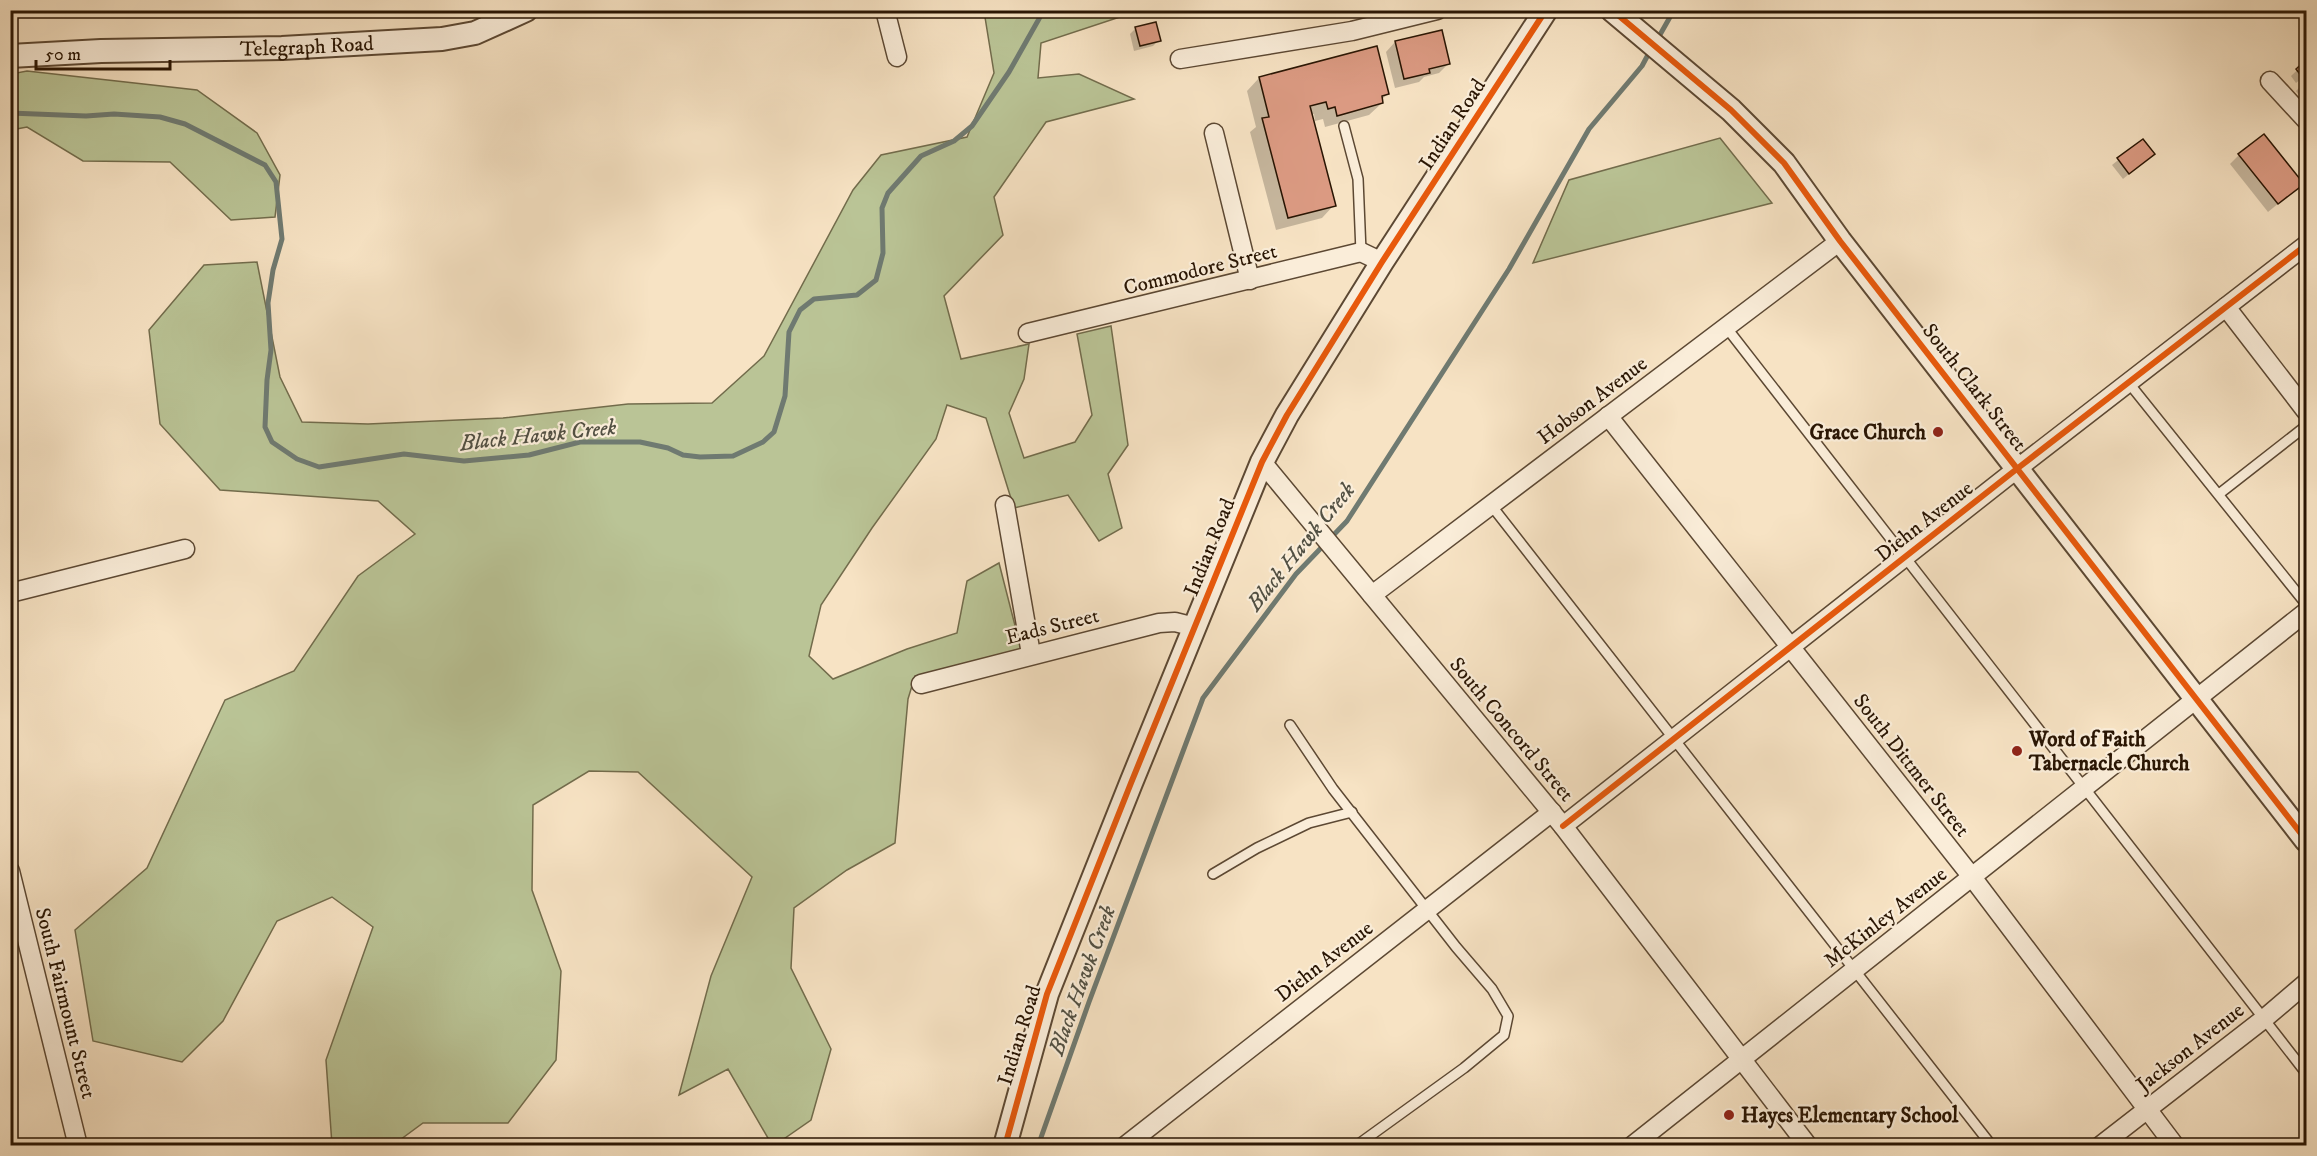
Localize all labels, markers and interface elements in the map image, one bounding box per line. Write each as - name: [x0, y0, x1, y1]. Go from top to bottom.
- street label: Telegraph Road: [240, 31, 375, 63]
- scale bar: [36, 33, 170, 71]
- text: 50 m: [45, 44, 81, 66]
- street label: Indian Road: [1414, 74, 1492, 175]
- street label: Commodore Street: [1121, 238, 1280, 302]
- street label: South Clark Street: [1916, 319, 2032, 457]
- street label: Hobson Avenue: [1533, 351, 1653, 450]
- water label: Black Hawk Creek: [458, 414, 619, 457]
- place label: Grace Church: [1810, 420, 1927, 446]
- marker: Grace Church: [1931, 425, 1945, 439]
- street label: Diehn Avenue: [1871, 475, 1979, 568]
- water label: Black Hawk Creek: [1241, 477, 1362, 617]
- street label: Indian Road: [1179, 494, 1242, 600]
- street label: Eads Street: [1003, 603, 1102, 651]
- street label: South Concord Street: [1443, 652, 1579, 807]
- street label: South Dittmer Street: [1847, 689, 1975, 843]
- place label: Word of Faith Tabernacle Church: [2028, 727, 2190, 777]
- marker: Word of Faith Tabernacle Church: [2010, 744, 2024, 758]
- street label: McKinley Avenue: [1819, 862, 1953, 974]
- water label: Black Hawk Creek: [1042, 901, 1122, 1060]
- street label: South Fairmount Street: [29, 905, 101, 1102]
- street label: Diehn Avenue: [1271, 915, 1379, 1008]
- street label: Indian Road: [992, 982, 1048, 1089]
- street label: Jackson Avenue: [2130, 997, 2250, 1099]
- place label: Hayes Elementary School: [1741, 1103, 1959, 1129]
- marker: Hayes Elementary School: [1722, 1108, 1736, 1122]

